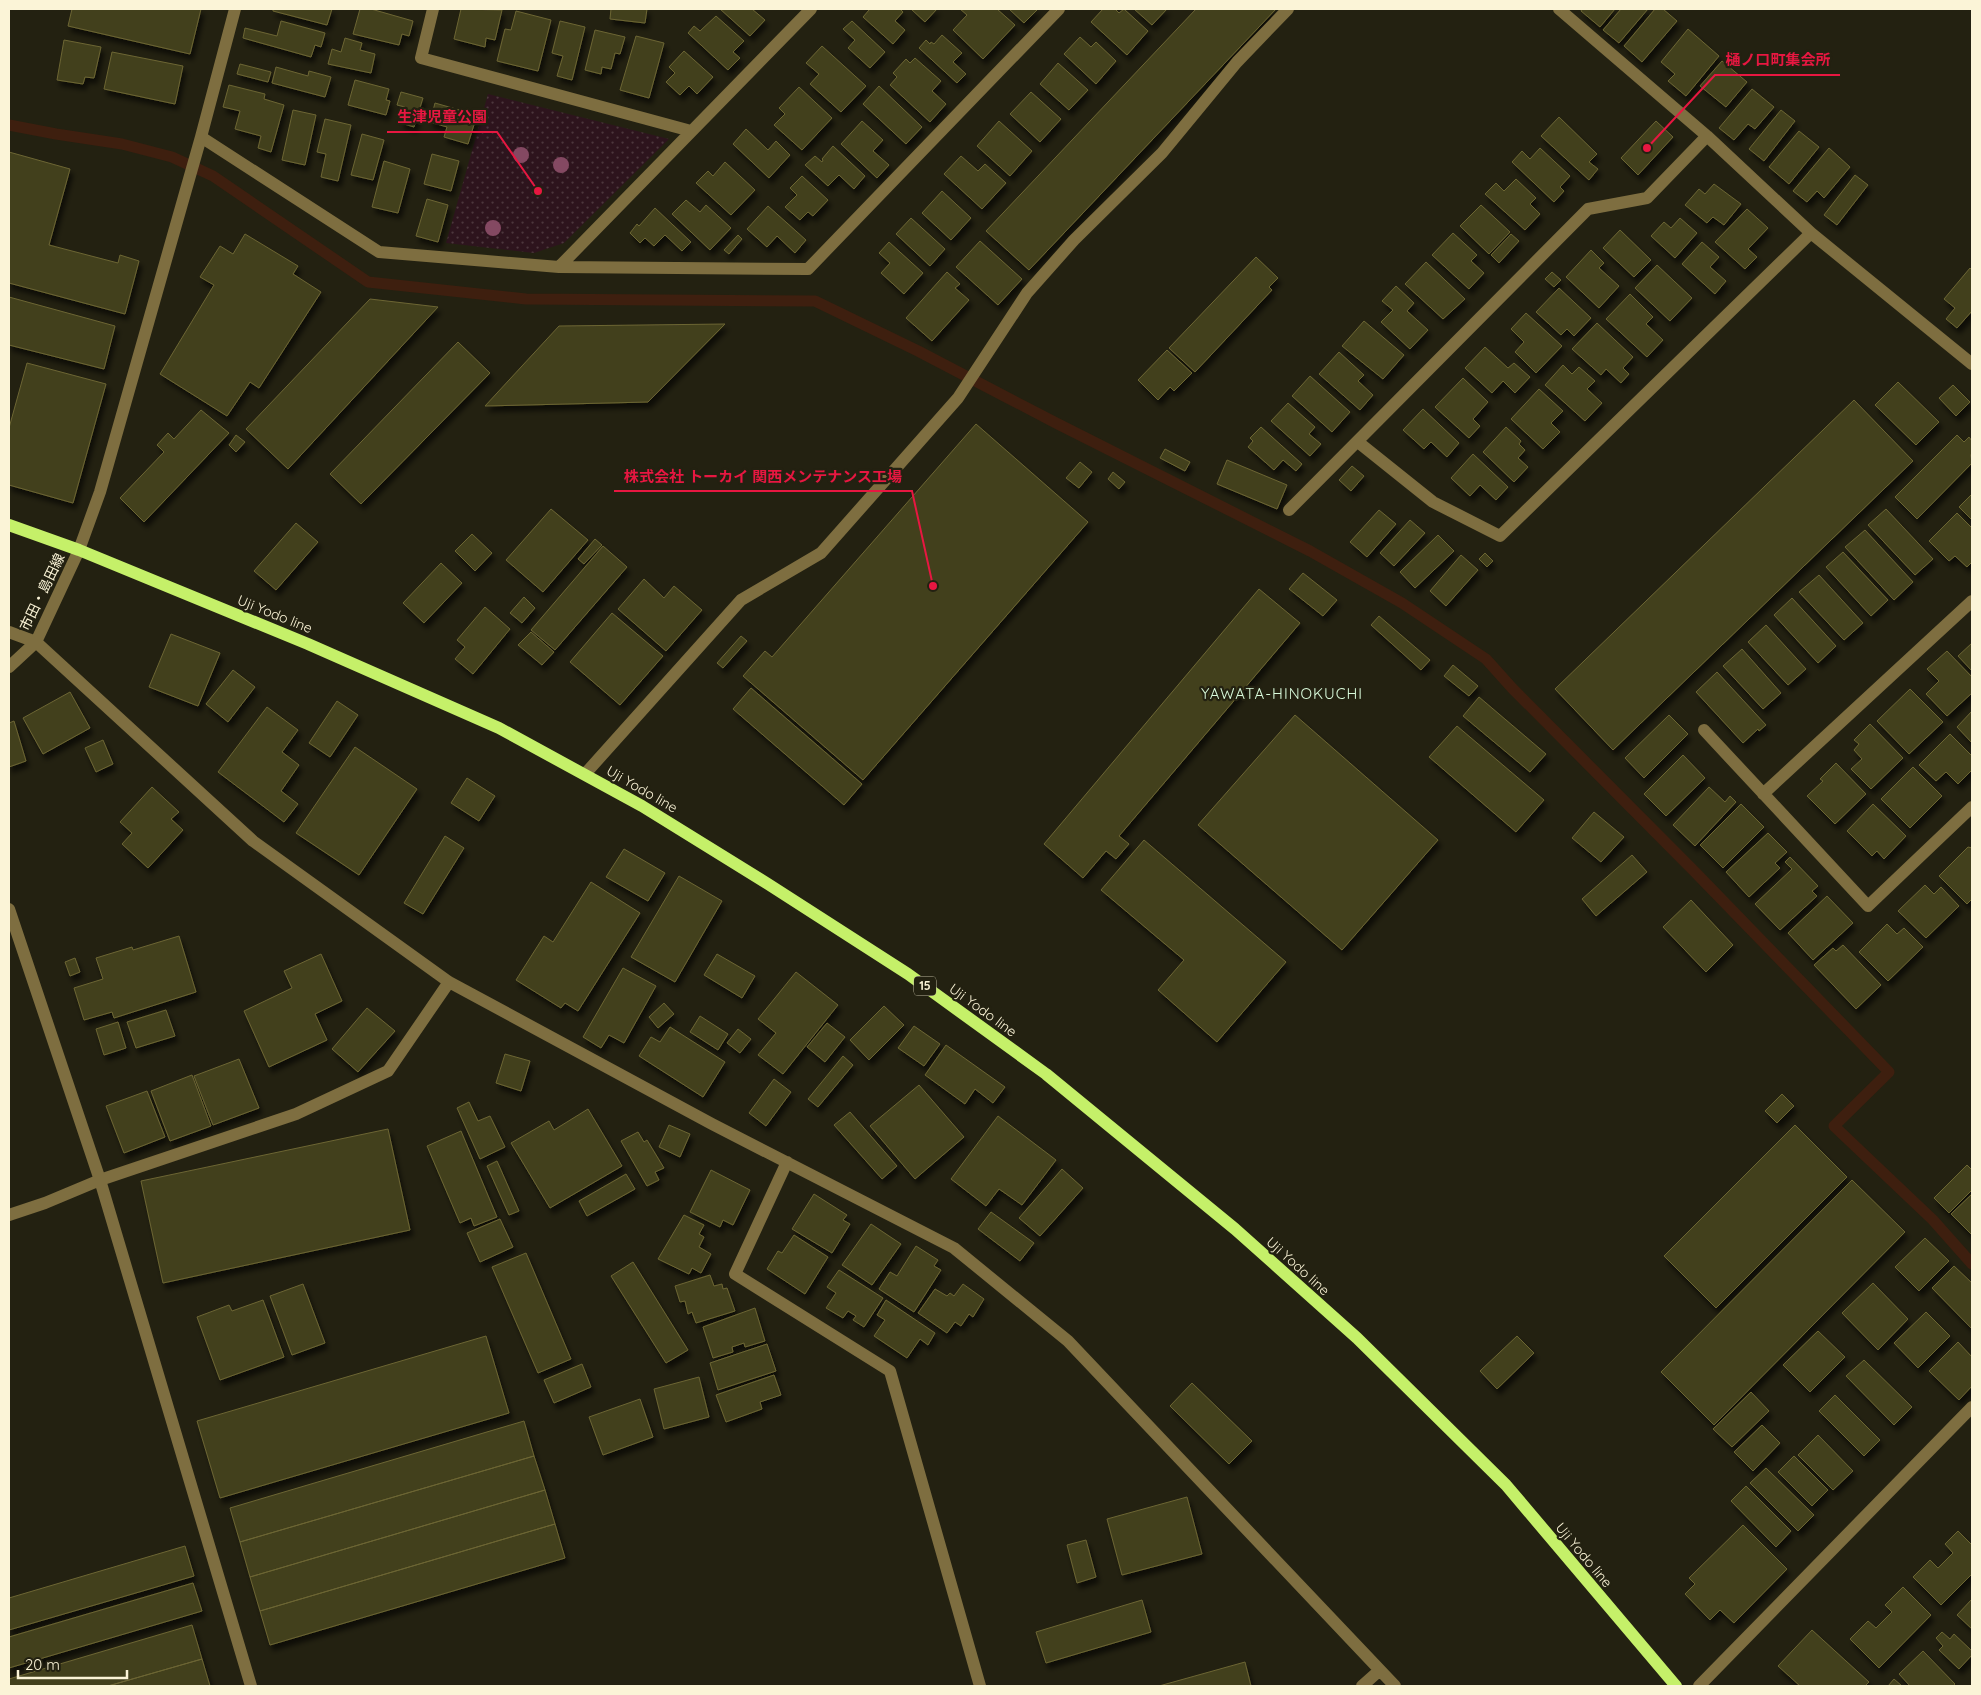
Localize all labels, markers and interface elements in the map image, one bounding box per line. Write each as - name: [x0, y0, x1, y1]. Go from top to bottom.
- callout: 樋ノ口町集会所: [1715, 45, 1840, 75]
- text: 樋ノ口町集会所: [1725, 50, 1831, 69]
- callout: 生津児童公園: [387, 102, 497, 132]
- text: 生津児童公園: [397, 107, 487, 126]
- callout: 株式会社 トーカイ 関西メンテナンス工場: [614, 461, 912, 491]
- text: 株式会社 トーカイ 関西メンテナンス工場: [624, 467, 902, 486]
- street label: 市田・島田線: [15, 550, 69, 634]
- street label: Uji Yodo line: [235, 591, 315, 637]
- district label: YAWATA-HINOKUCHI: [1201, 684, 1363, 703]
- street label: Uji Yodo line: [603, 761, 681, 817]
- road number: 15: [914, 976, 936, 996]
- street label: Uji Yodo line: [946, 979, 1020, 1041]
- street label: Uji Yodo line: [1263, 1233, 1334, 1299]
- street label: Uji Yodo line: [1552, 1519, 1616, 1591]
- scale bar: [18, 1648, 126, 1680]
- text: 20 m: [25, 1655, 60, 1674]

